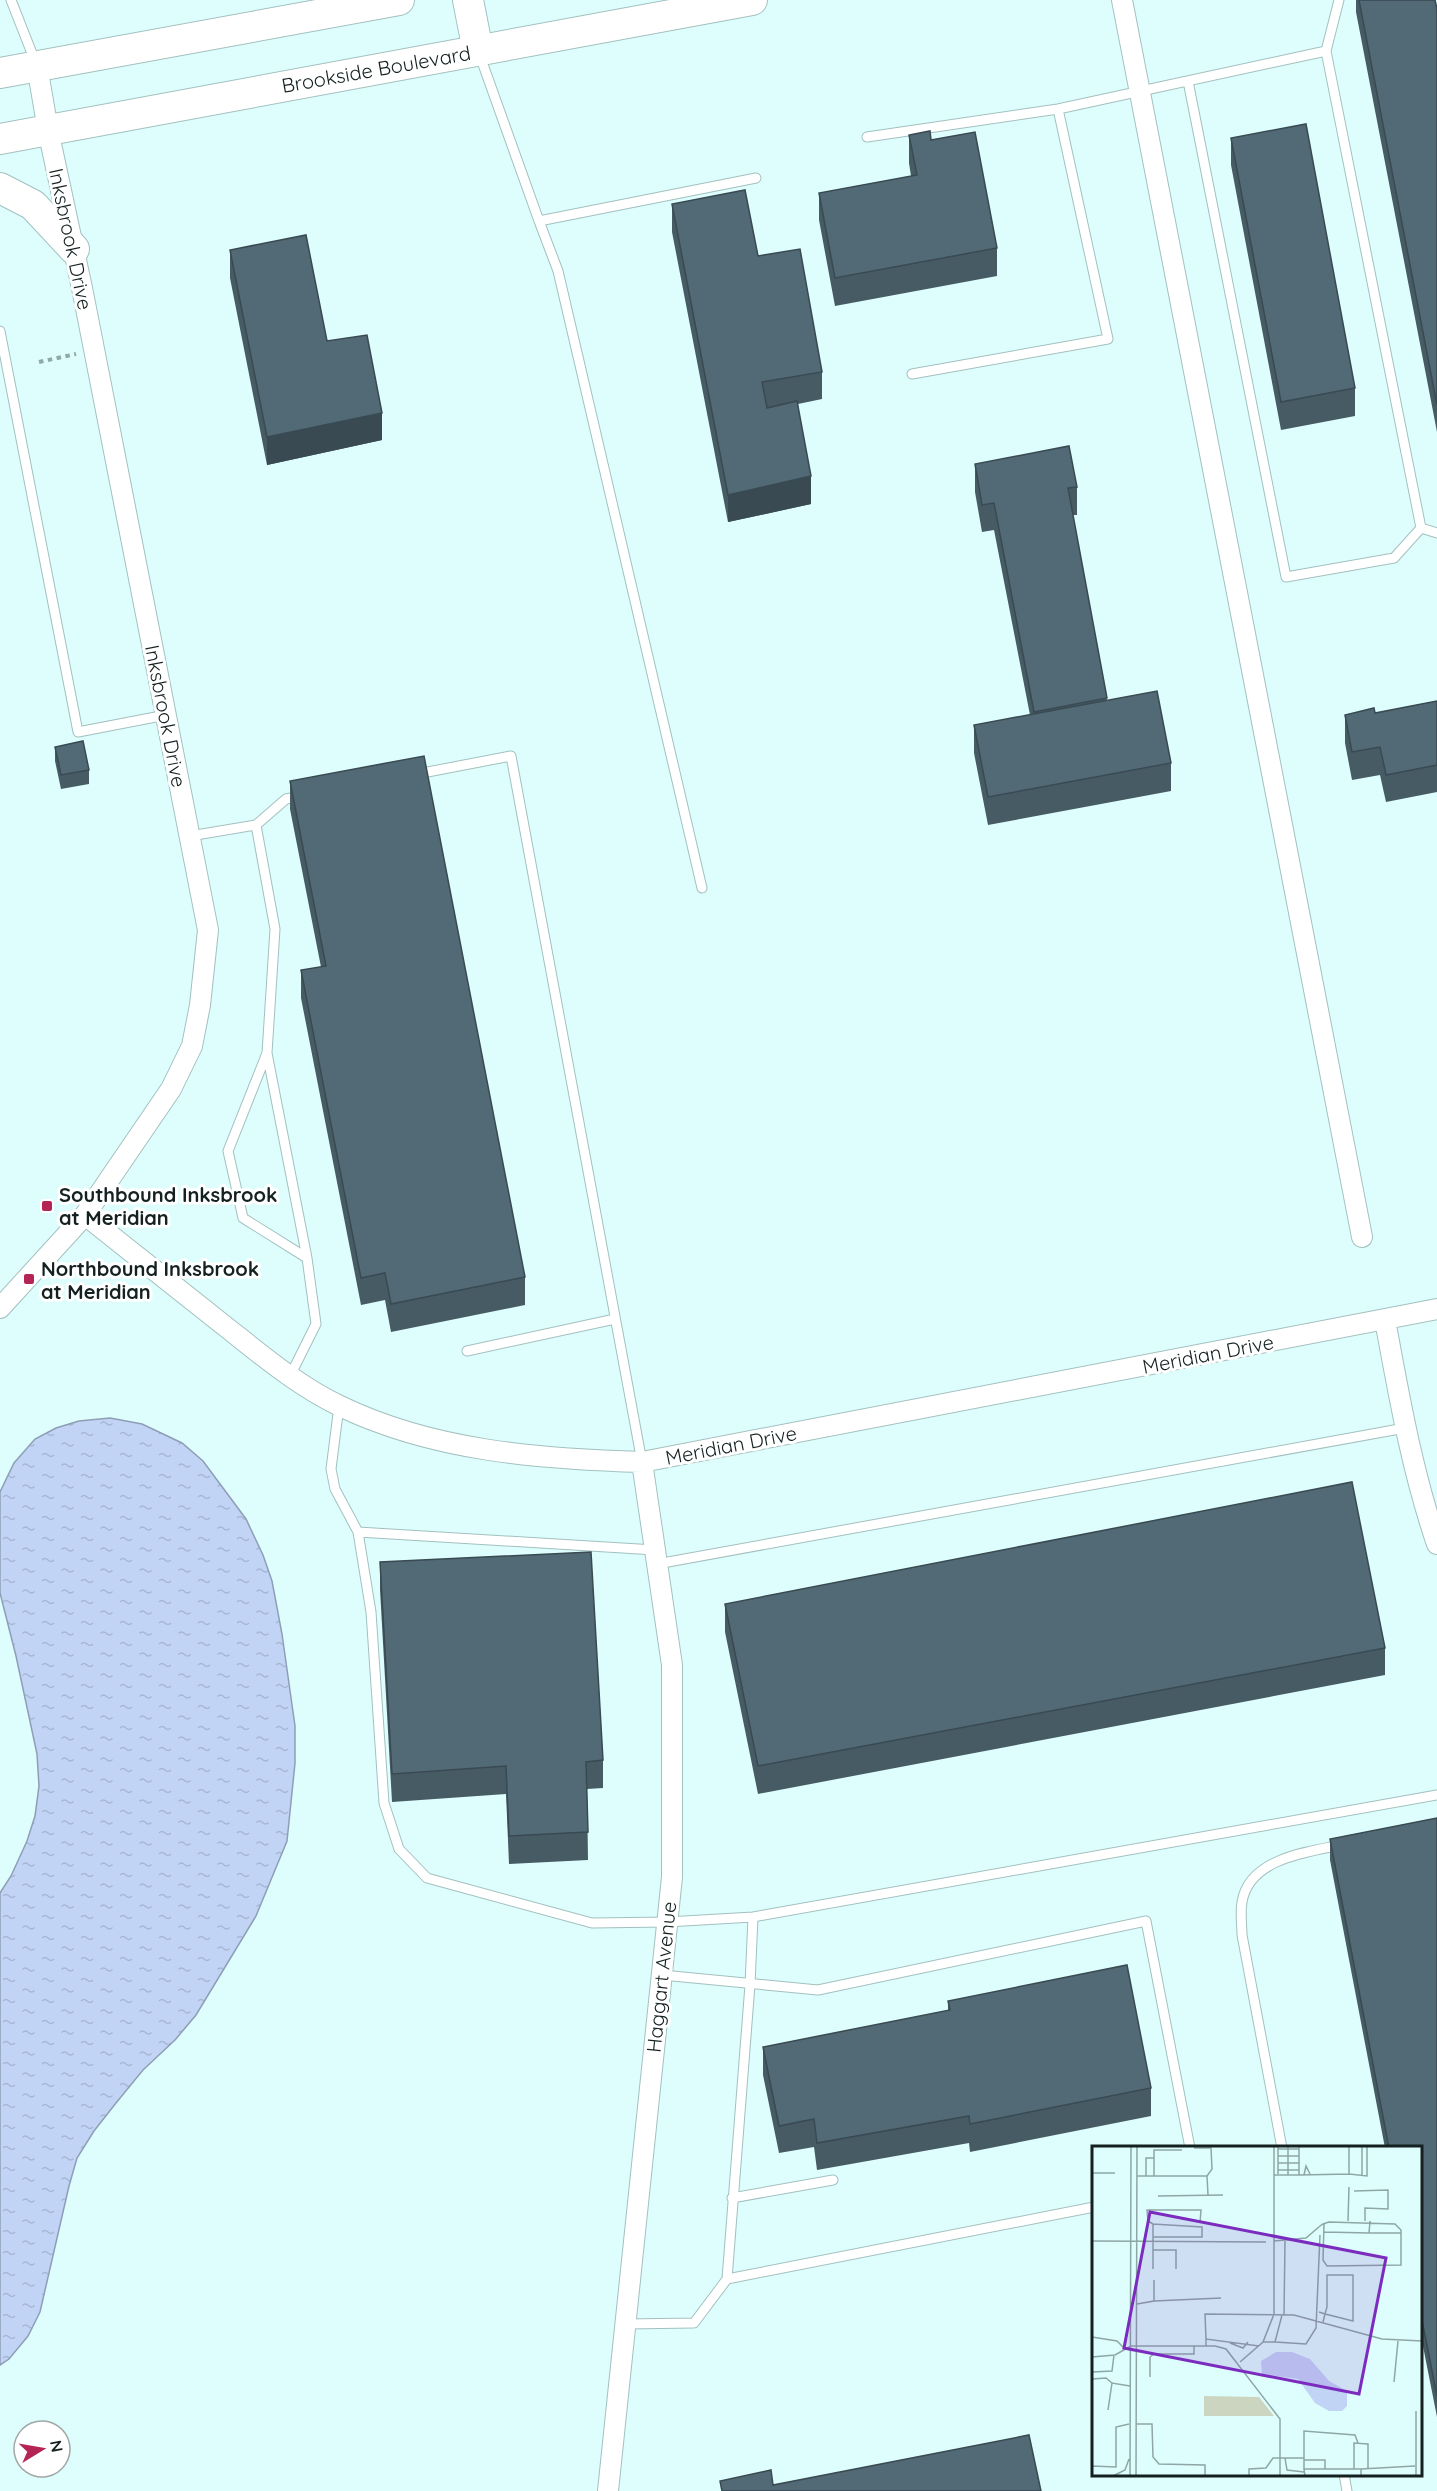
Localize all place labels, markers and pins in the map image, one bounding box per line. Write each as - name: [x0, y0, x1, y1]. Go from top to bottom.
- place label: Southbound Inksbrook at Meridian: [59, 1182, 277, 1230]
- marker: Southbound Inksbrook at Meridian: [40, 1199, 54, 1213]
- place label: Northbound Inksbrook at Meridian: [41, 1256, 259, 1304]
- marker: Northbound Inksbrook at Meridian: [22, 1272, 36, 1286]

